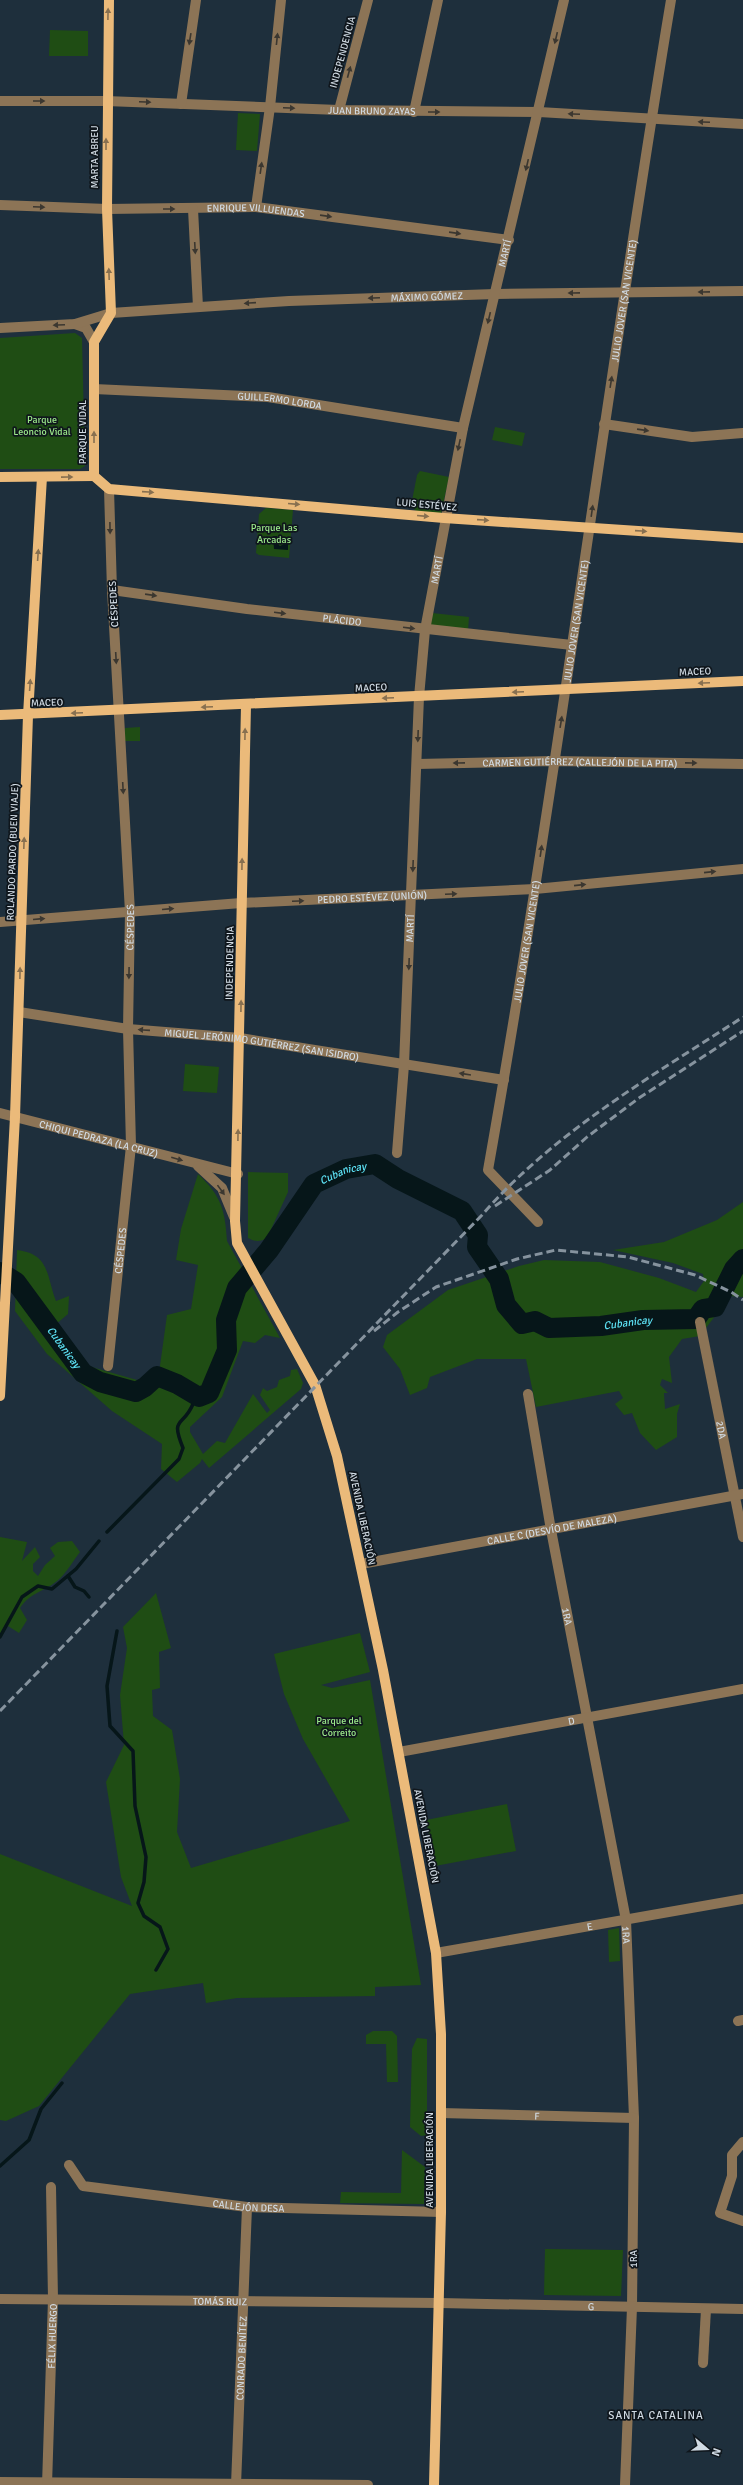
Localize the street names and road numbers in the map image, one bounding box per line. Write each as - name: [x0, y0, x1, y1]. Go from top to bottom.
- street label: INDEPENDENCIA: [328, 15, 358, 90]
- street label: JUAN BRUNO ZAYAS: [328, 105, 416, 118]
- street label: MARTA ABREU: [89, 125, 101, 189]
- street label: ENRIQUE VILLUENDAS: [207, 202, 306, 220]
- street label: MARTÍ: [496, 238, 514, 268]
- street label: JULIO JOVER (SAN VICENTE): [609, 239, 640, 363]
- street label: MÁXIMO GÓMEZ: [390, 290, 464, 305]
- street label: GUILLERMO LORDA: [237, 391, 322, 412]
- street label: PARQUE VIDAL: [77, 400, 89, 464]
- street label: LUIS ESTÉVEZ: [396, 495, 458, 514]
- street label: MARTÍ: [429, 555, 446, 585]
- street label: JULIO JOVER (SAN VICENTE): [562, 559, 592, 683]
- street label: CÉSPEDES: [106, 580, 121, 627]
- street label: PLÁCIDO: [322, 612, 362, 629]
- street label: MACEO: [679, 665, 712, 679]
- street label: MACEO: [355, 681, 388, 695]
- street label: MACEO: [31, 696, 64, 710]
- street label: CARMEN GUTIÉRREZ (CALLEJÓN DE LA PITA): [482, 755, 678, 770]
- street label: ROLANDO PARDO (BUEN VIAJE): [5, 783, 21, 921]
- street label: JULIO JOVER (SAN VICENTE): [512, 879, 543, 1004]
- street label: PEDRO ESTÉVEZ (UNIÓN): [317, 889, 427, 906]
- street label: CÉSPEDES: [123, 903, 137, 951]
- street label: MARTÍ: [404, 914, 417, 943]
- street label: INDEPENDENCIA: [223, 926, 237, 1000]
- street label: MIGUEL JERÓNIMO GUTIÉRREZ (SAN ISIDRO): [164, 1027, 360, 1064]
- street label: CHIQUI PEDRAZA (LA CRUZ): [38, 1118, 159, 1160]
- street label: CÉSPEDES: [112, 1227, 129, 1274]
- street label: 2DA: [713, 1420, 728, 1440]
- street label: AVENIDA LIBERACIÓN: [346, 1470, 379, 1566]
- street label: CALLE C (DESVÍO DE MALEZA): [486, 1512, 618, 1548]
- street label: 1RA: [559, 1607, 574, 1626]
- street label: D: [567, 1715, 576, 1728]
- street label: AVENIDA LIBERACIÓN: [411, 1788, 442, 1884]
- street label: E: [586, 1921, 594, 1933]
- street label: 1RA: [619, 1926, 632, 1944]
- street label: F: [534, 2110, 540, 2123]
- street label: AVENIDA LIBERACIÓN: [423, 2112, 436, 2208]
- street label: CALLEJÓN DESA: [212, 2198, 285, 2215]
- street label: 1RA: [628, 2250, 640, 2268]
- street label: TOMÁS RUIZ: [193, 2295, 248, 2308]
- street label: G: [588, 2301, 594, 2313]
- street label: FÉLIX HUERGO: [45, 2303, 60, 2369]
- street label: CONRADO BENÍTEZ: [234, 2315, 250, 2401]

